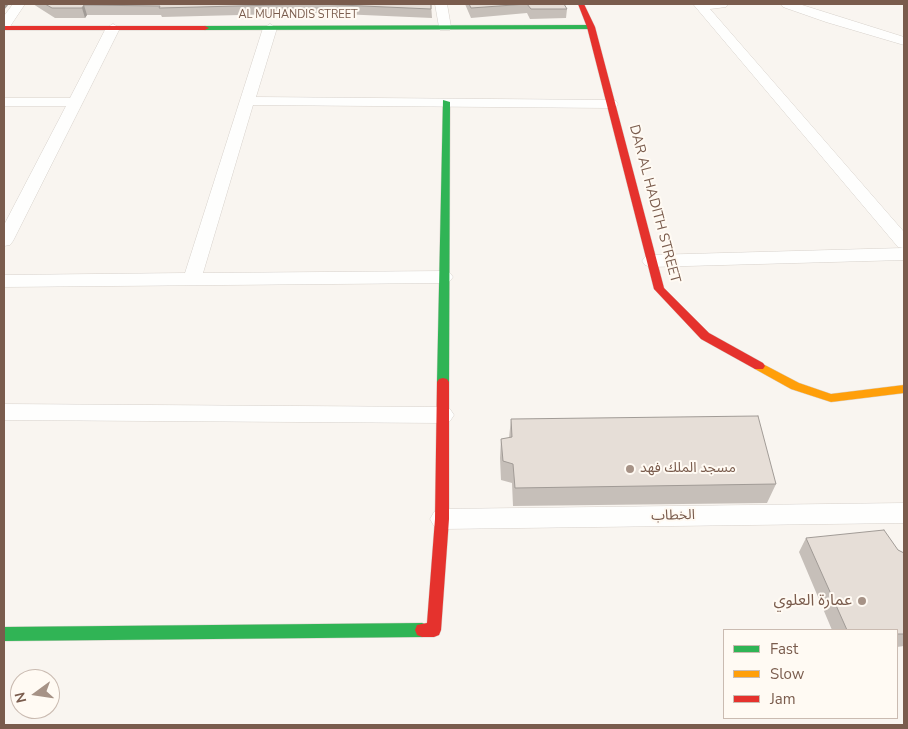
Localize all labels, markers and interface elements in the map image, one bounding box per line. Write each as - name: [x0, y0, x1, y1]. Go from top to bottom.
- street label: AL MUHANDIS STREET: [238, 8, 358, 22]
- street label: DAR AL HADITH STREET: [625, 123, 683, 285]
- place label: مسجد الملك فهد: [640, 461, 736, 477]
- marker: مسجد الملك فهد: [624, 463, 636, 475]
- street label: الخطاب: [651, 507, 695, 525]
- place label: عمارة العلوي: [773, 591, 852, 611]
- marker: عمارة العلوي: [856, 595, 868, 607]
- legend: [723, 629, 898, 719]
- text: Fast: [770, 639, 798, 659]
- text: Slow: [770, 664, 804, 684]
- north arrow: [10, 669, 60, 719]
- text: Jam: [770, 689, 796, 709]
- text: N: [10, 690, 31, 705]

